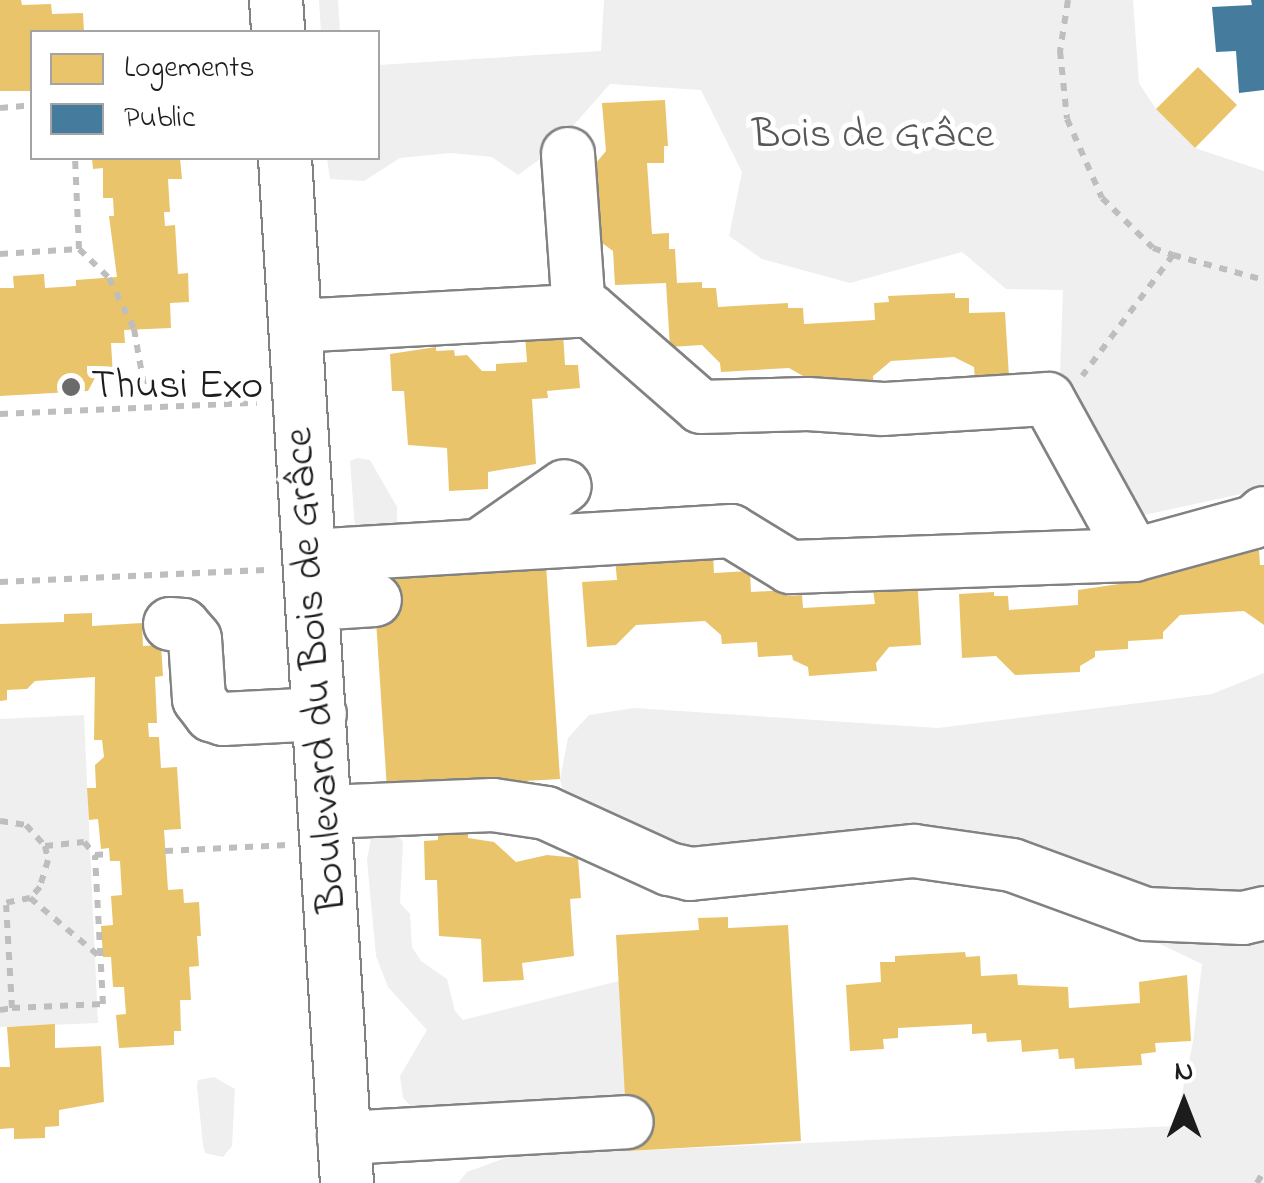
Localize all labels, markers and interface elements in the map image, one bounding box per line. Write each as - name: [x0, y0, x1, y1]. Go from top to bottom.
- legend: [30, 30, 380, 160]
- text: Logements: [124, 47, 255, 91]
- text: Public: [124, 97, 195, 141]
- park label: Bois de Grâce: [752, 111, 994, 161]
- place label: Thusi Exo: [91, 362, 263, 412]
- marker: Thusi Exo: [60, 376, 82, 398]
- street label: Boulevard du Bois de Grâce: [275, 426, 359, 914]
- text: N: [1175, 1052, 1193, 1093]
- north arrow: [1134, 1053, 1234, 1153]

